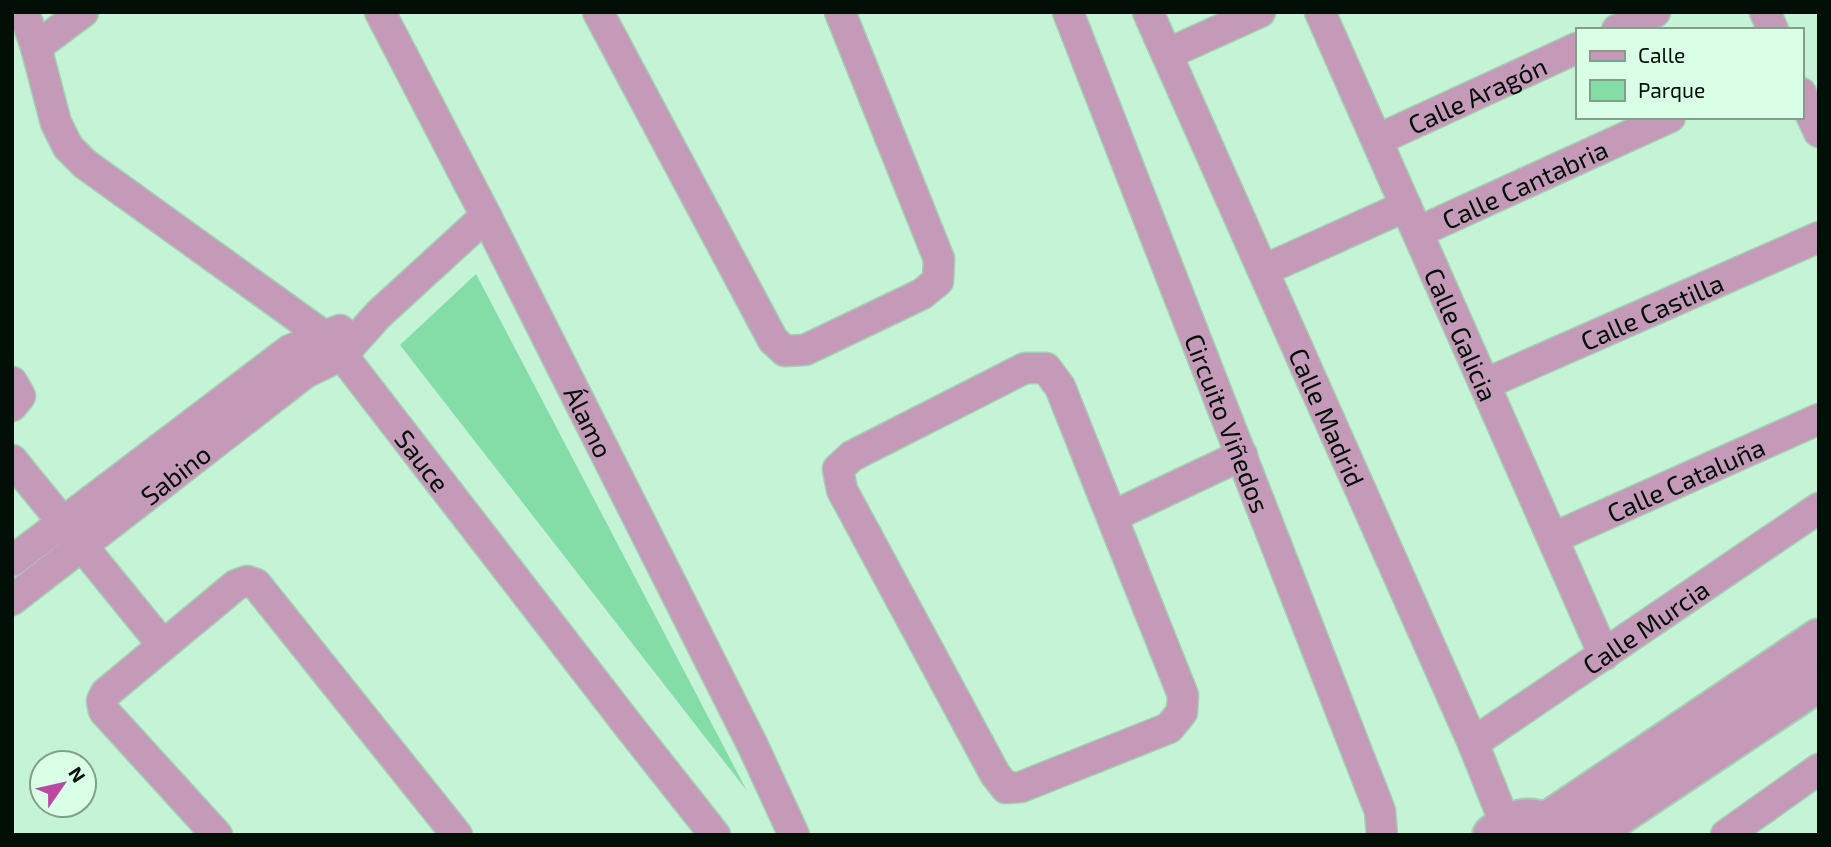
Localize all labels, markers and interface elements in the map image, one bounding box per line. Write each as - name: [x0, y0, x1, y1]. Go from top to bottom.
- legend: [1576, 28, 1803, 119]
- text: Calle: [1638, 42, 1685, 67]
- street label: Calle Aragón: [1403, 49, 1551, 139]
- text: Parque: [1638, 77, 1705, 102]
- street label: Calle Cantabria: [1437, 132, 1612, 235]
- street label: Calle Galicia: [1419, 263, 1505, 405]
- street label: Calle Castilla: [1575, 266, 1728, 356]
- street label: Circuito Viñedos: [1180, 329, 1277, 517]
- street label: Calle Madrid: [1284, 343, 1372, 491]
- street label: Álamo: [559, 381, 620, 462]
- street label: Sauce: [390, 423, 457, 497]
- street label: Calle Cataluña: [1602, 430, 1769, 528]
- street label: Sabino: [134, 437, 216, 511]
- street label: Calle Murcia: [1576, 572, 1714, 680]
- north arrow: [28, 749, 98, 819]
- text: N: [64, 762, 91, 786]

